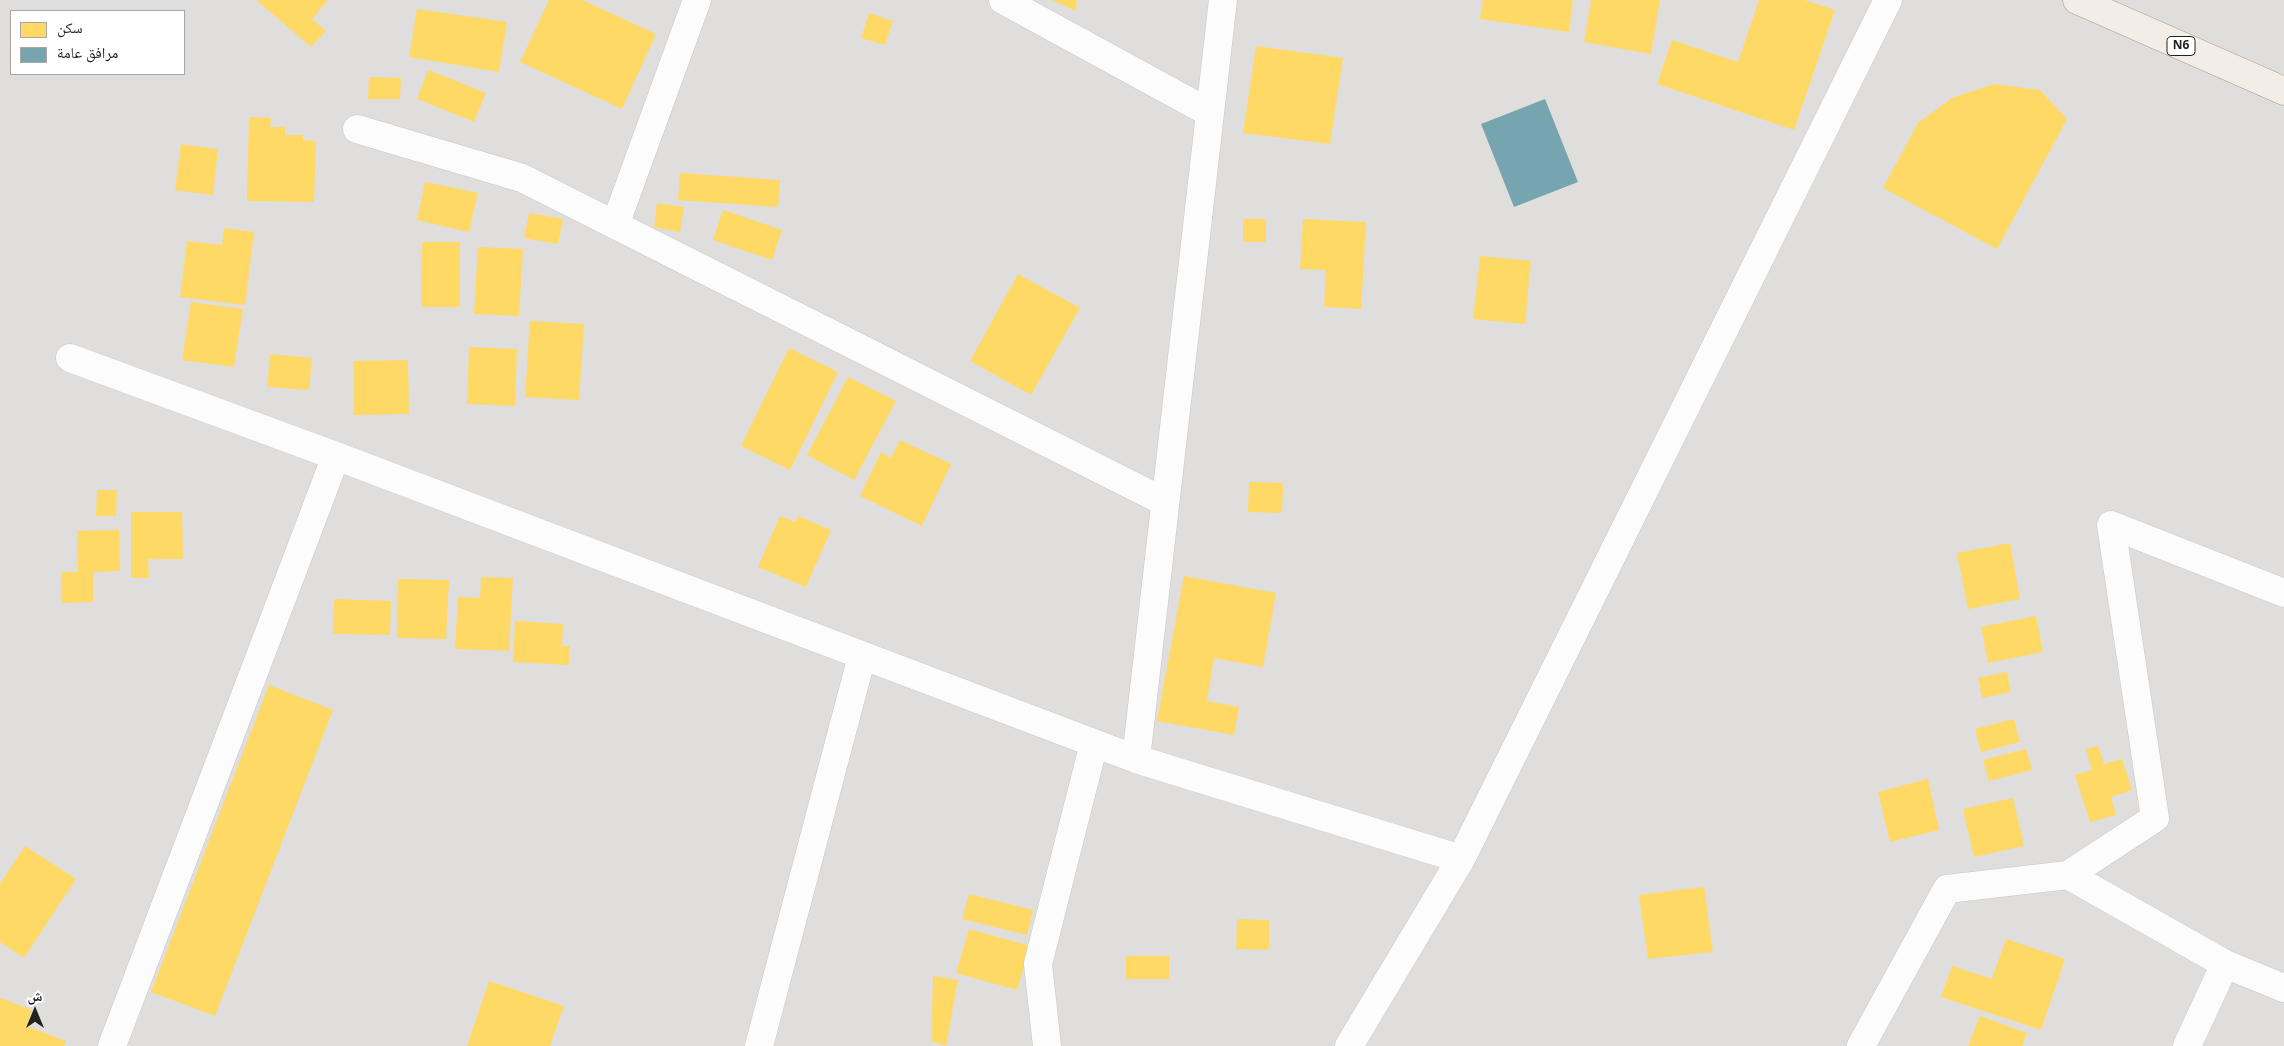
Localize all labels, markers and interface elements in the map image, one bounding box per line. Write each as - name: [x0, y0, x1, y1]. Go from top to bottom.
- legend: [10, 10, 185, 75]
- text: سكن: [57, 17, 83, 37]
- road number: N6: [2167, 36, 2195, 56]
- text: مرافق عامة: [57, 42, 118, 62]
- north arrow: [10, 986, 60, 1036]
- text: ش: [28, 986, 42, 1005]

